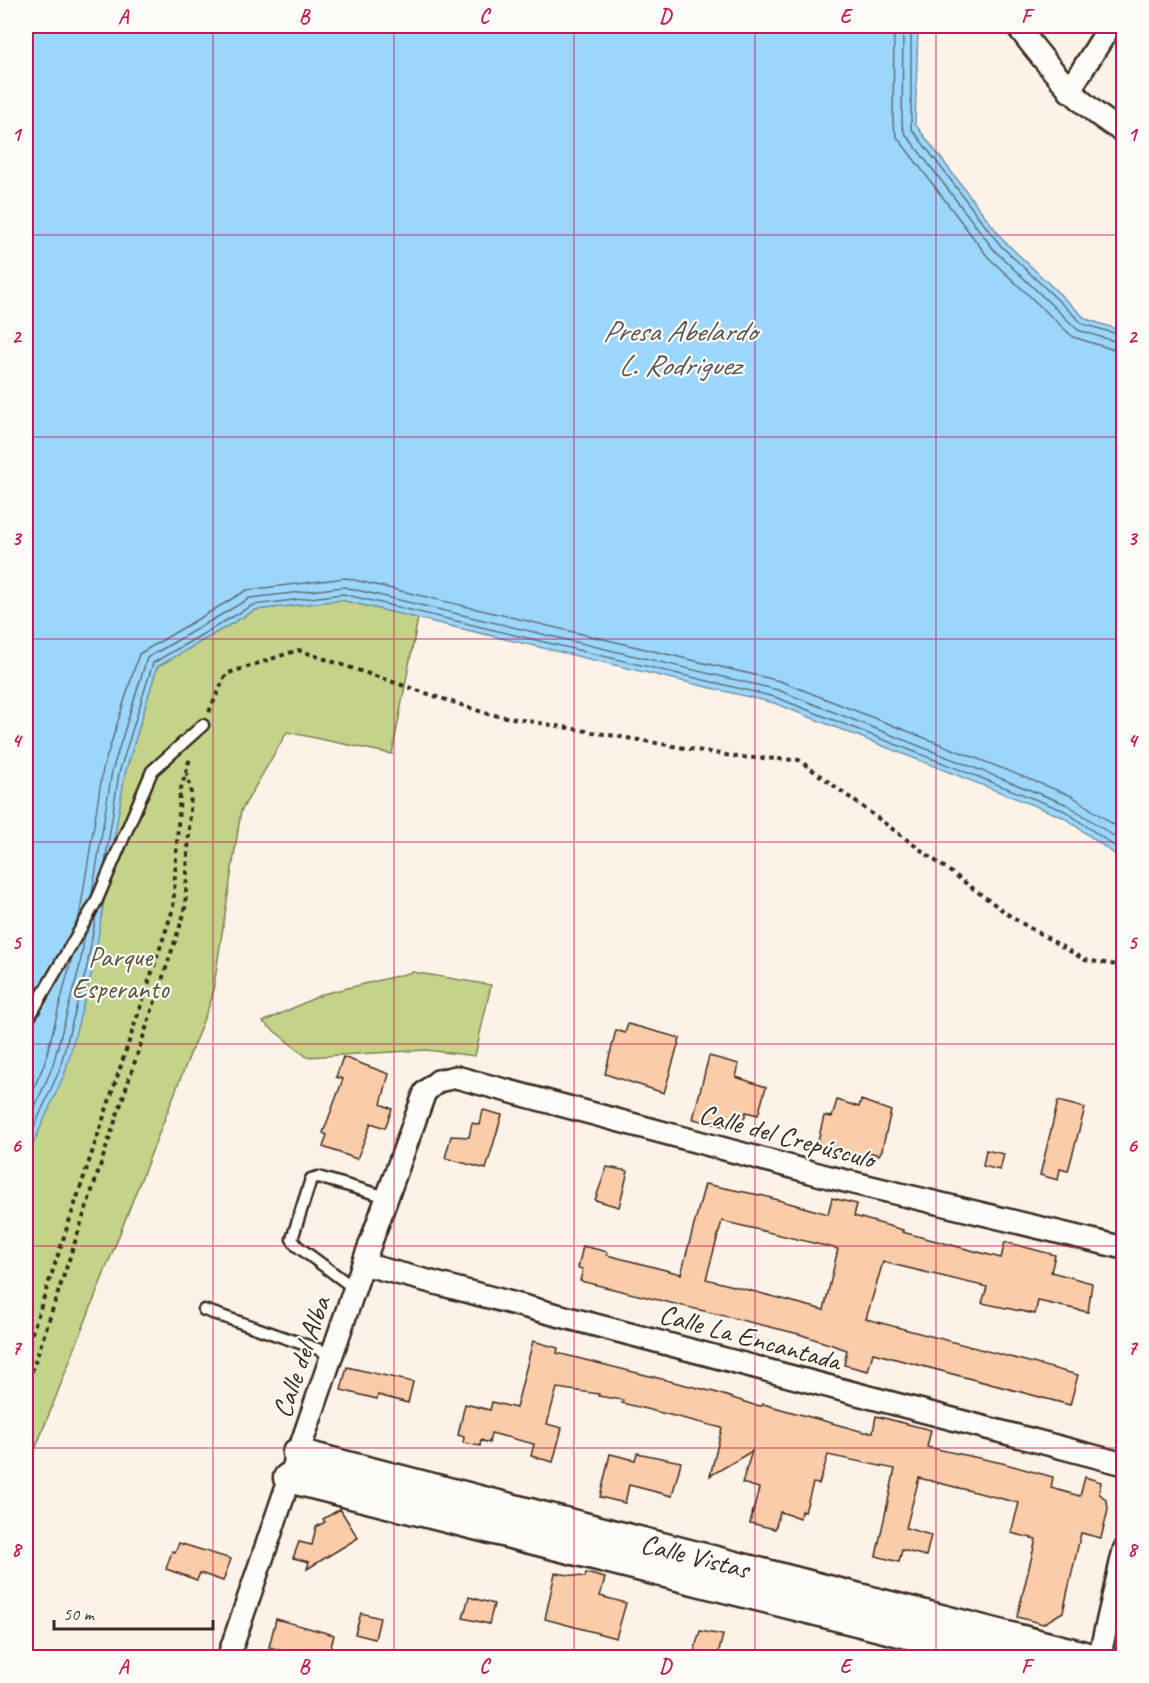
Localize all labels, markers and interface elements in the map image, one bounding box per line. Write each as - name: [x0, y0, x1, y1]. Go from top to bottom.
- text: A: [118, 4, 130, 29]
- text: B: [299, 4, 311, 29]
- text: C: [479, 4, 491, 29]
- text: D: [659, 4, 673, 29]
- text: E: [840, 4, 854, 29]
- text: F: [1021, 4, 1035, 29]
- text: 1: [12, 122, 23, 147]
- text: 1: [1128, 122, 1139, 147]
- water label: Presa Abelardo L. Rodriguez: [602, 312, 761, 384]
- text: 2: [12, 324, 23, 349]
- text: 2: [1128, 324, 1139, 349]
- text: 3: [12, 526, 23, 551]
- text: 3: [1128, 526, 1139, 551]
- text: 4: [12, 728, 24, 753]
- text: 4: [1128, 728, 1140, 753]
- text: 5: [12, 930, 23, 955]
- text: 5: [1128, 930, 1139, 955]
- park label: Parque Esperanto: [71, 939, 171, 1006]
- street label: Calle del Crepúsculo: [695, 1096, 882, 1177]
- text: 6: [11, 1133, 22, 1158]
- text: 6: [1127, 1133, 1138, 1158]
- street label: Calle del Alba: [264, 1290, 339, 1422]
- street label: Calle La Encantada: [656, 1296, 847, 1379]
- text: 7: [12, 1335, 23, 1360]
- text: 7: [1128, 1335, 1139, 1360]
- street label: Calle Vistas: [637, 1526, 755, 1587]
- text: 8: [12, 1537, 24, 1562]
- text: 8: [1128, 1537, 1140, 1562]
- scale bar: [54, 1593, 213, 1631]
- text: 50 m: [63, 1603, 96, 1625]
- text: A: [118, 1654, 130, 1679]
- text: B: [299, 1654, 311, 1679]
- text: C: [479, 1654, 491, 1679]
- text: D: [659, 1654, 673, 1679]
- text: E: [840, 1654, 854, 1679]
- text: F: [1021, 1654, 1035, 1679]

